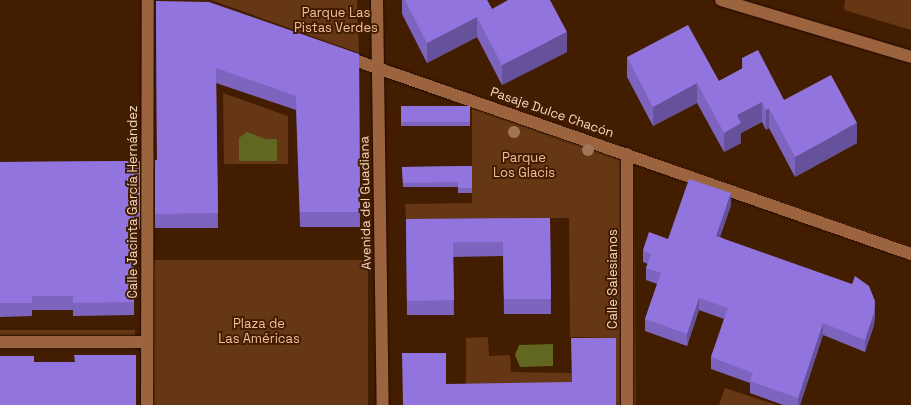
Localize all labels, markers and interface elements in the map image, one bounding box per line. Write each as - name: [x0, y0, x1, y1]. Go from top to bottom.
- park label: Parque Las Pistas Verdes: [294, 6, 378, 37]
- street label: Pasaje Dulce Chacón: [488, 85, 616, 141]
- street label: Calle Jacinta García Hernández: [125, 105, 141, 299]
- street label: Avenida del Guadiana: [357, 136, 375, 270]
- park label: Parque Los Glacis: [493, 151, 555, 182]
- street label: Calle Salesianos: [605, 229, 621, 329]
- park label: Plaza de Las Américas: [218, 317, 300, 348]

